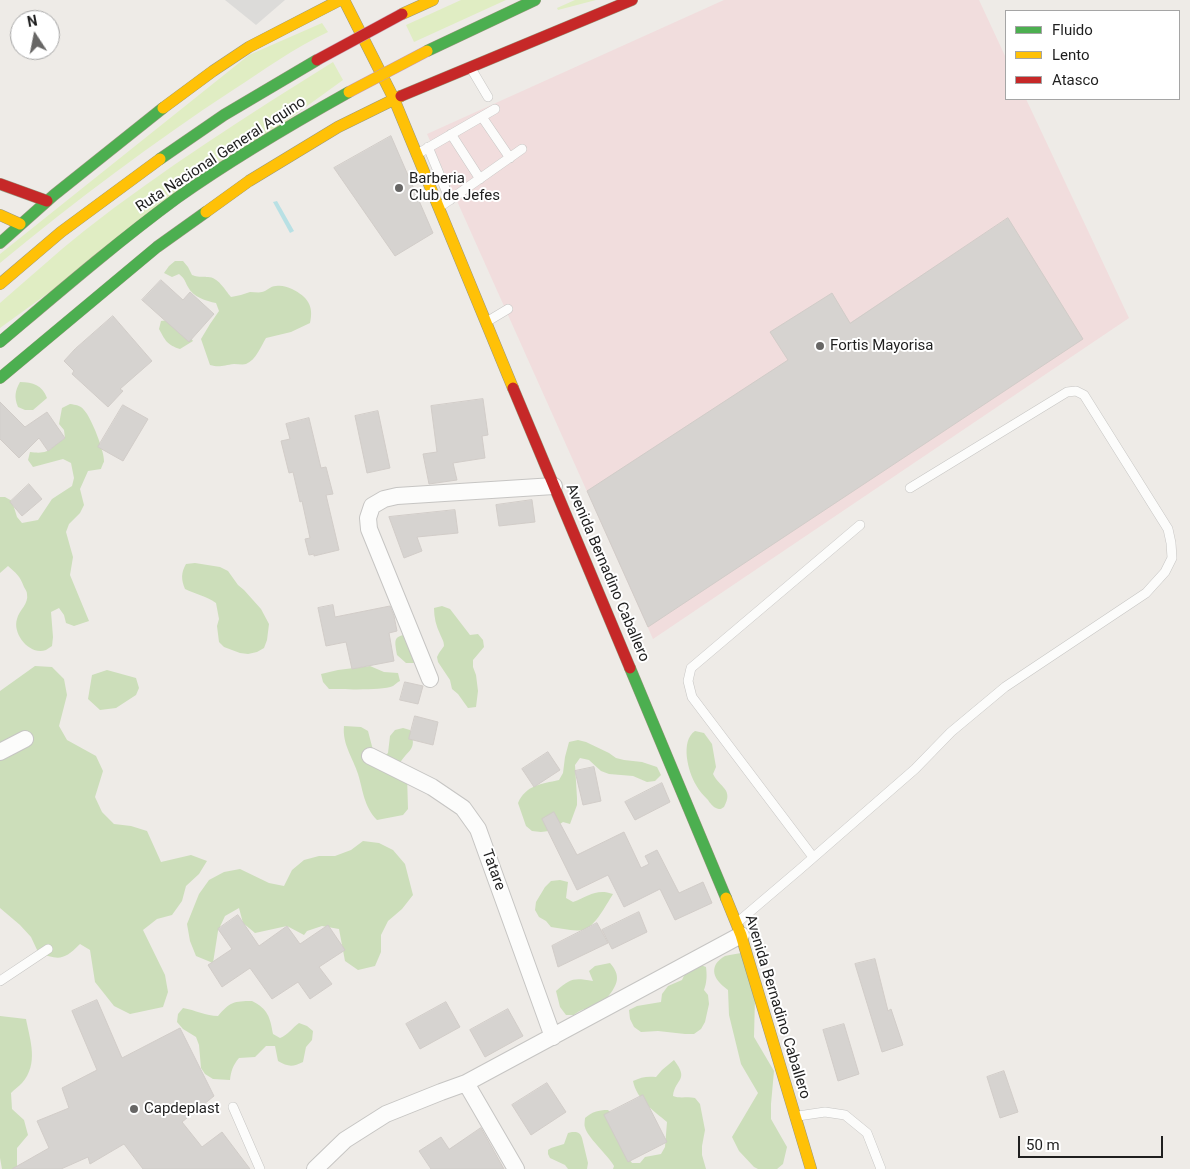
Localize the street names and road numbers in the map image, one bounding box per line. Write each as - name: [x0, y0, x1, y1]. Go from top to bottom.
- street label: Ruta Nacional General Aquino: [133, 93, 309, 217]
- street label: Avenida Bernadino Caballero: [561, 481, 653, 665]
- street label: Tatare: [477, 847, 509, 893]
- street label: Avenida Bernadino Caballero: [740, 913, 814, 1101]

